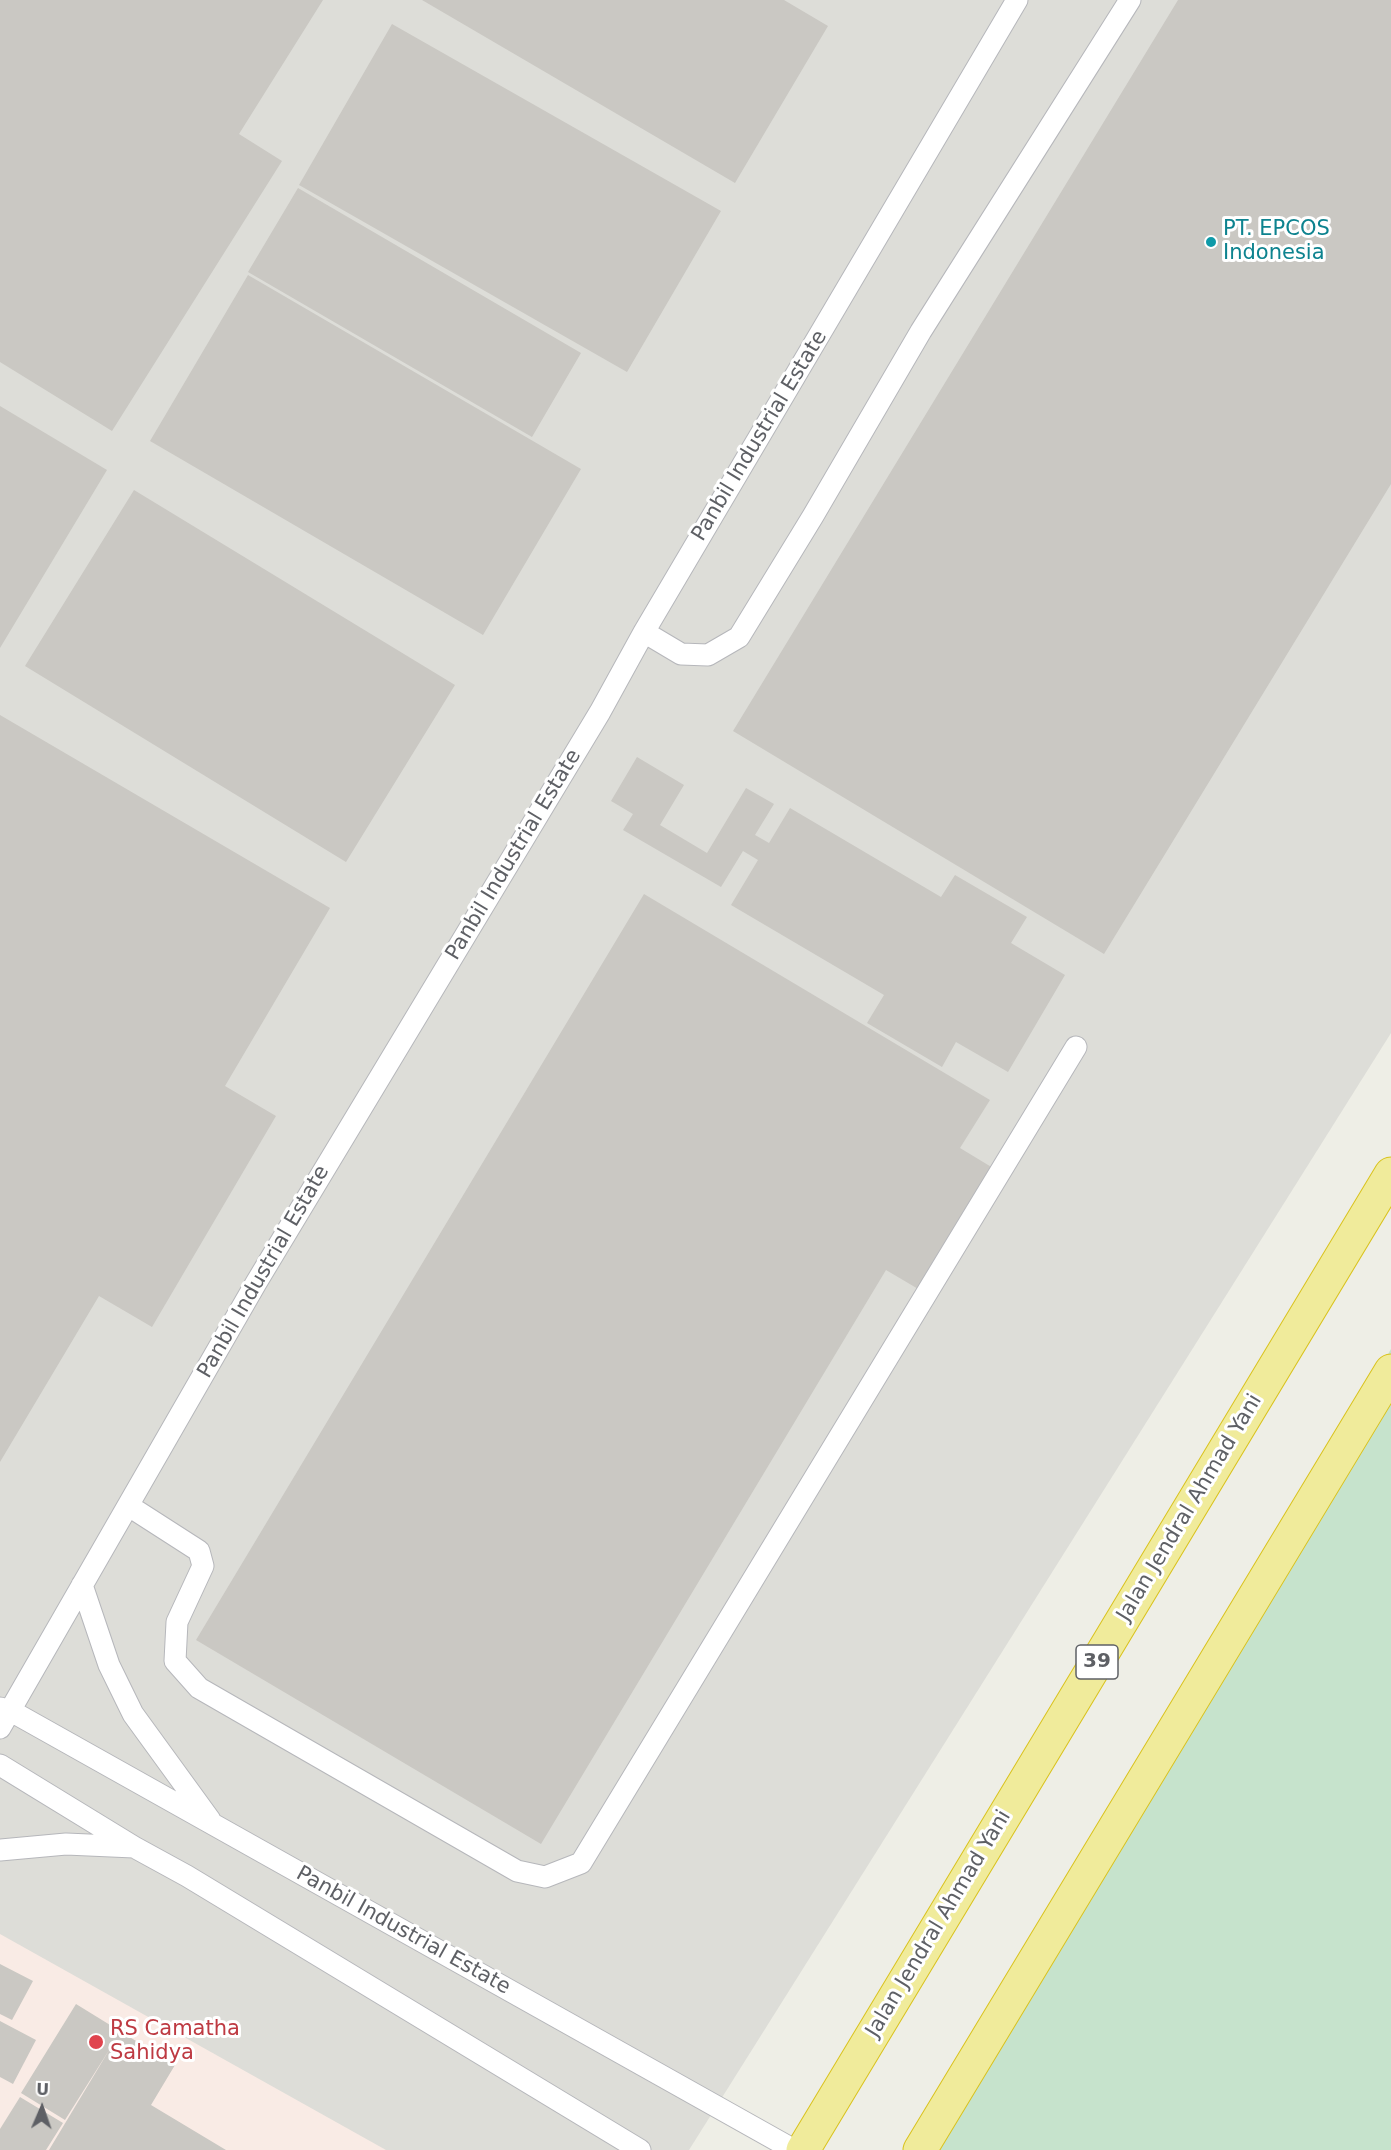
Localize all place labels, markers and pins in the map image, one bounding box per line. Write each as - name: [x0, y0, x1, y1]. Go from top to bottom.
- place label: PT. EPCOS Indonesia: [1223, 217, 1330, 267]
- marker: PT. EPCOS Indonesia: [1204, 235, 1218, 249]
- place label: RS Camatha Sahidya: [110, 2017, 240, 2067]
- marker: RS Camatha Sahidya: [87, 2033, 105, 2051]

